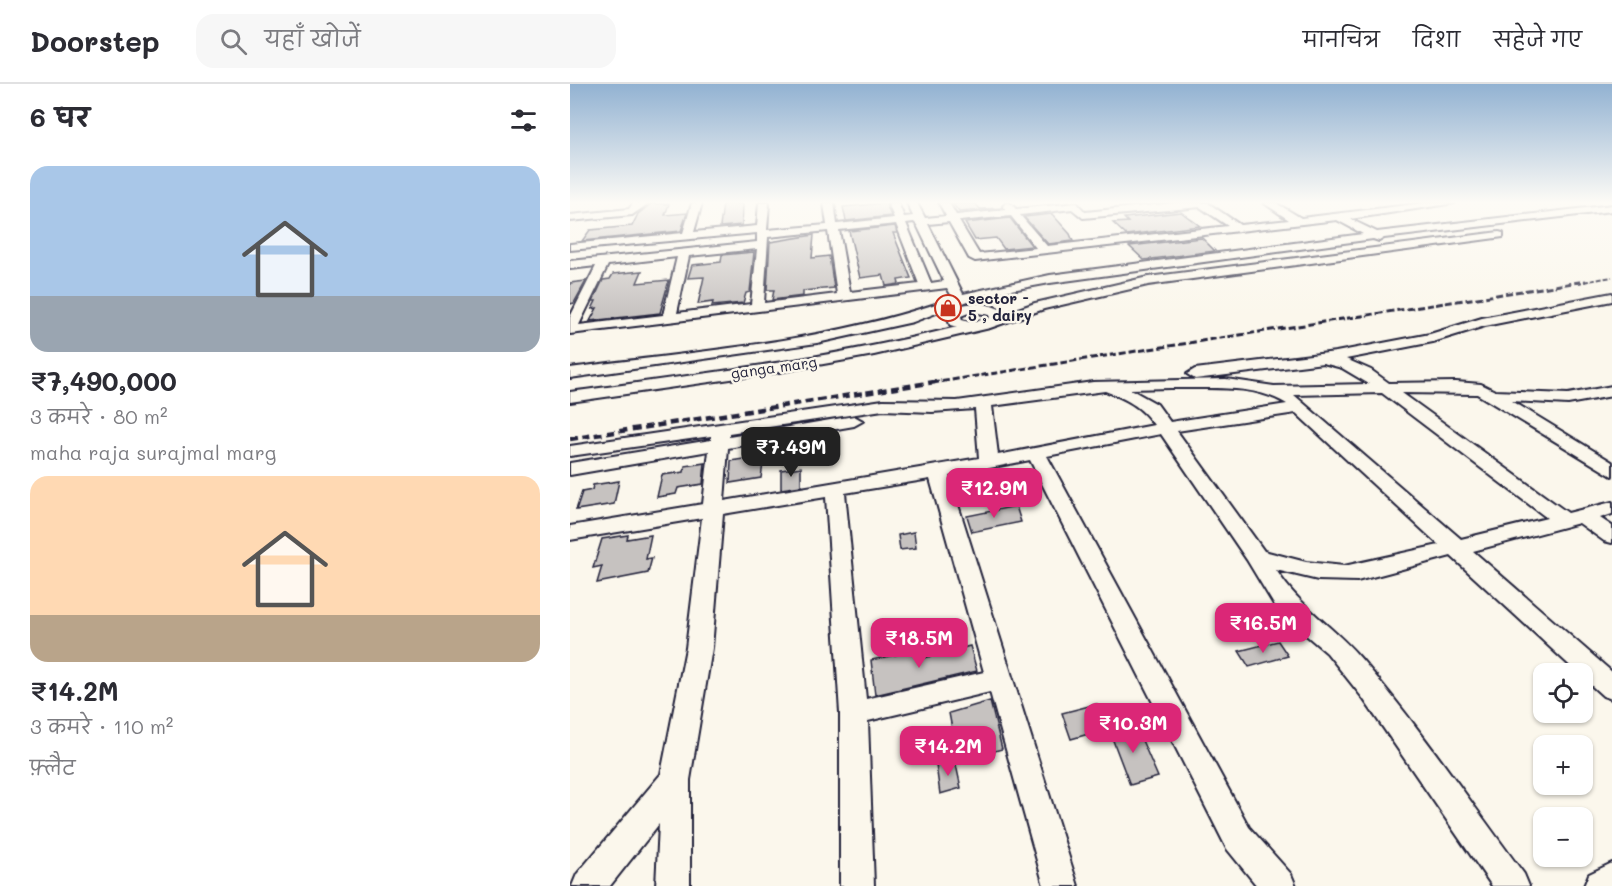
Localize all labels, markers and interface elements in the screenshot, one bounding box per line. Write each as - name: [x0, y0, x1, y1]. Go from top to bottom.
- search box: [196, 14, 616, 68]
- text: Doorstep: [30, 23, 160, 59]
- text: यहाँ खोजें: [265, 24, 361, 53]
- icon: search: [217, 25, 250, 58]
- text: मानचित्र: [1303, 25, 1380, 52]
- text: दिशा: [1413, 25, 1460, 52]
- text: सहेजे गए: [1493, 25, 1582, 52]
- text: 6 घर: [30, 100, 90, 134]
- icon: filters: [507, 104, 540, 137]
- icon: home: [231, 205, 339, 313]
- place label: sector - 5 , dairy: [968, 288, 1032, 325]
- shop icon: sector - 5 , dairy: [933, 293, 963, 323]
- street label: ganga marg: [730, 351, 818, 383]
- text: ₹7,490,000: [30, 364, 177, 398]
- text: 3 कमरे · 80 m²: [30, 403, 168, 429]
- pin: ₹7.49M: [742, 427, 840, 478]
- text: ₹7.49M: [755, 433, 827, 459]
- text: maha raja surajmal marg: [30, 439, 276, 465]
- pin: ₹12.9M: [945, 468, 1043, 519]
- text: ₹12.9M: [960, 474, 1028, 500]
- icon: home: [231, 515, 339, 623]
- pin: ₹16.5M: [1214, 603, 1312, 654]
- text: ₹16.5M: [1229, 609, 1297, 635]
- pin: ₹18.5M: [870, 618, 968, 669]
- text: ₹18.5M: [885, 624, 953, 650]
- map controls: [1533, 663, 1593, 867]
- button: locate: [1533, 663, 1593, 723]
- text: ₹14.2M: [30, 674, 119, 708]
- pin: ₹10.3M: [1084, 703, 1182, 754]
- text: ₹10.3M: [1098, 709, 1168, 735]
- text: 3 कमरे · 110 m²: [30, 713, 173, 739]
- pin: ₹14.2M: [899, 726, 997, 777]
- text: ₹14.2M: [914, 732, 982, 758]
- button: +: [1533, 735, 1593, 795]
- text: फ़्लैट: [30, 754, 76, 780]
- button: −: [1533, 807, 1593, 867]

